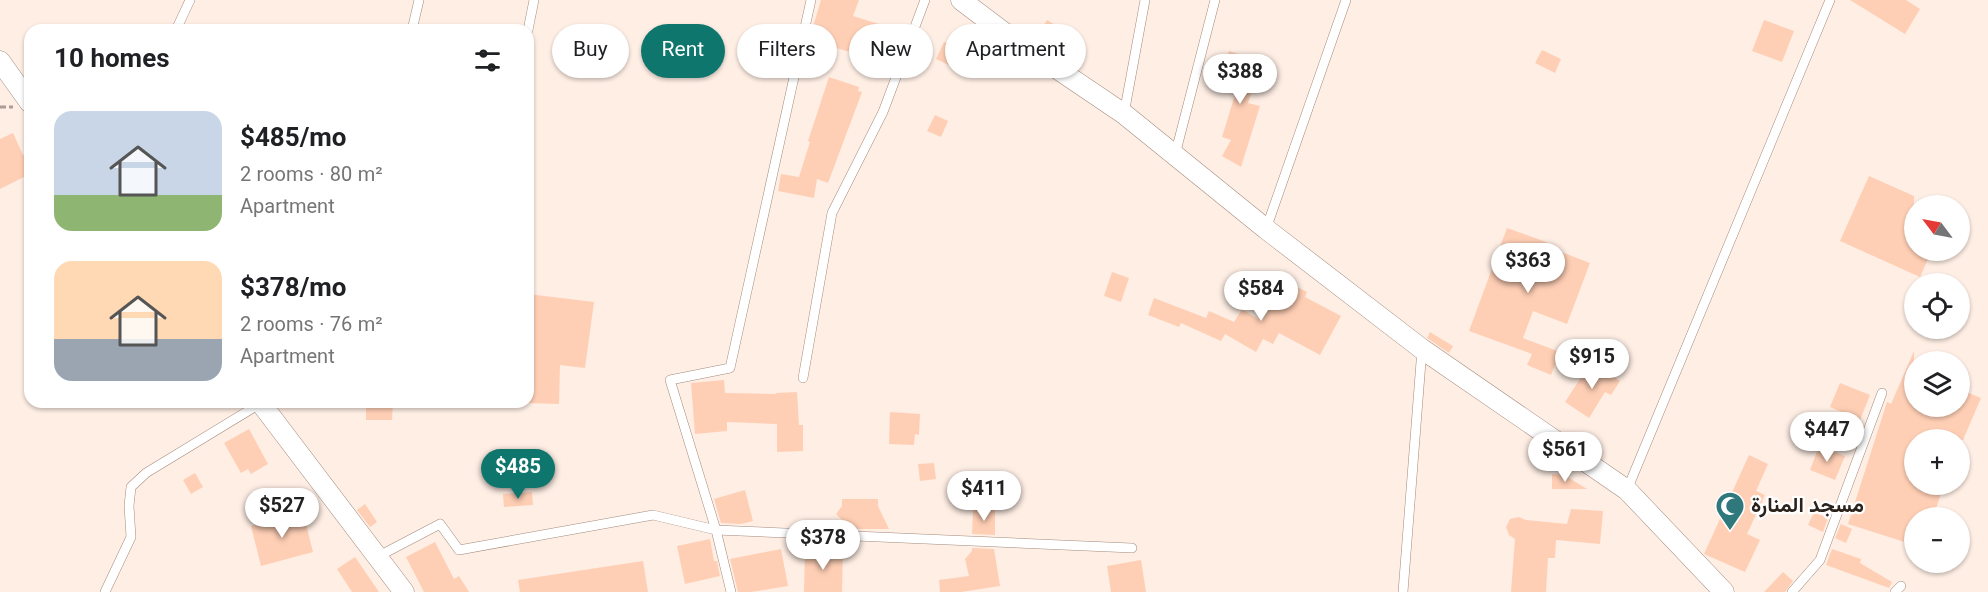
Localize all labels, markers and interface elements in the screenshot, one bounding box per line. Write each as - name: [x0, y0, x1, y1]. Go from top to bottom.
- chip: Buy: [552, 24, 629, 78]
- chip: Rent: [641, 24, 725, 78]
- chip: Filters: [737, 24, 837, 78]
- chip: New: [849, 24, 933, 78]
- chip: Apartment: [945, 24, 1086, 78]
- text: 10 homes: [54, 40, 170, 81]
- icon: filters: [471, 44, 504, 77]
- pin: $388: [1204, 54, 1276, 105]
- text: $388: [1217, 57, 1263, 89]
- text: $485/mo: [240, 119, 347, 160]
- icon: home: [102, 135, 174, 207]
- text: 2 rooms · 80 m²: [240, 160, 383, 192]
- text: Apartment: [240, 192, 335, 224]
- north arrow: [1904, 195, 1970, 261]
- map controls: [1904, 195, 1970, 573]
- pin: $363: [1492, 243, 1564, 294]
- text: $363: [1505, 246, 1551, 278]
- text: $378/mo: [240, 269, 347, 310]
- pin: $584: [1225, 271, 1297, 322]
- button: locate: [1904, 273, 1970, 339]
- text: $584: [1238, 274, 1284, 306]
- icon: home: [102, 285, 174, 357]
- text: 2 rooms · 76 m²: [240, 310, 383, 342]
- pin: $915: [1556, 339, 1628, 390]
- text: Apartment: [240, 342, 335, 374]
- text: $915: [1569, 342, 1615, 374]
- button: layers: [1904, 351, 1970, 417]
- pin: $447: [1791, 412, 1863, 463]
- text: $447: [1804, 415, 1850, 447]
- button: +: [1904, 429, 1970, 495]
- pin: $561: [1529, 432, 1601, 483]
- text: $561: [1542, 435, 1588, 467]
- pin: $485: [482, 449, 554, 500]
- text: $485: [495, 452, 541, 484]
- pin: $411: [948, 471, 1020, 522]
- text: $411: [961, 474, 1007, 506]
- pin: $527: [246, 488, 318, 539]
- mosque icon: مسجد المنارة: [1714, 490, 1746, 532]
- place label: مسجد المنارة: [1751, 490, 1864, 523]
- text: $527: [259, 491, 305, 523]
- button: −: [1904, 507, 1970, 573]
- pin: $378: [787, 520, 859, 571]
- text: $378: [800, 523, 846, 555]

